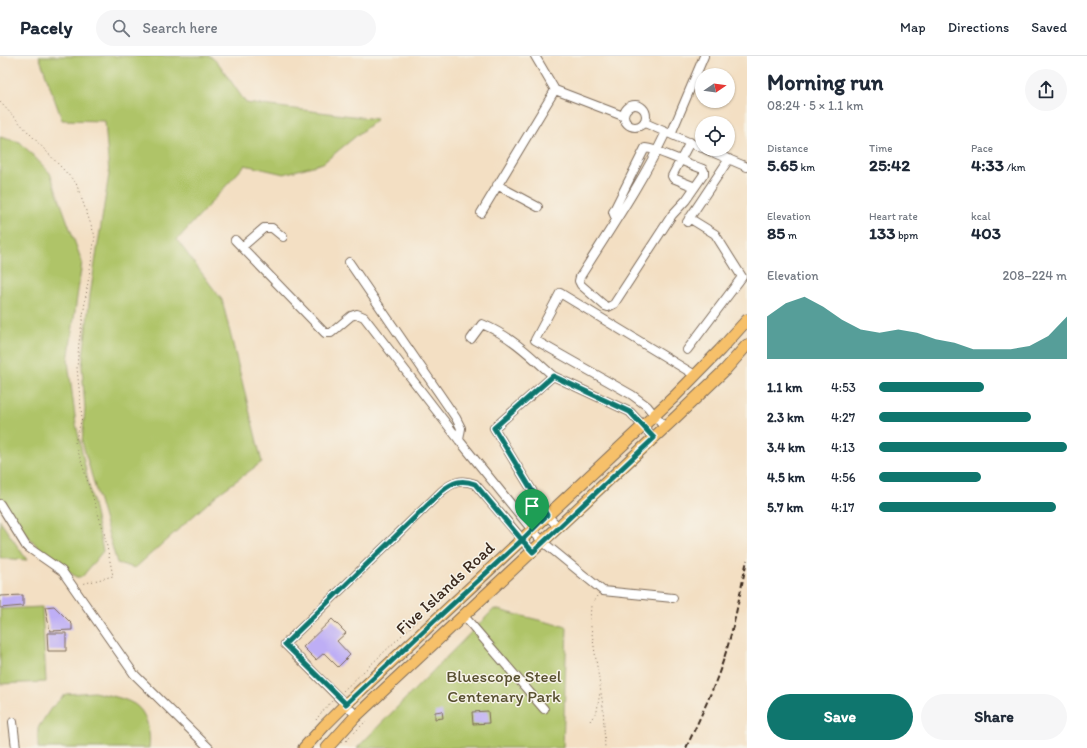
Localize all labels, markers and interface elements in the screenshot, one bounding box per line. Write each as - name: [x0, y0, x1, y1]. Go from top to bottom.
- search box: [96, 10, 376, 46]
- text: Pacely: [20, 16, 72, 39]
- icon: search: [110, 17, 132, 39]
- text: Search here: [142, 19, 218, 37]
- text: Map: [900, 19, 926, 36]
- text: Directions: [948, 19, 1009, 36]
- text: Saved: [1031, 19, 1067, 36]
- north arrow: [695, 68, 735, 108]
- map controls: [695, 68, 735, 156]
- text: Morning run: [767, 69, 883, 96]
- button: share: [1025, 69, 1067, 111]
- text: 08:24 · 5 × 1.1 km: [767, 98, 863, 113]
- button: locate: [695, 116, 735, 156]
- text: Distance: [767, 142, 808, 155]
- text: Time: [869, 142, 892, 155]
- text: Pace: [971, 142, 993, 155]
- text: 5.65: [767, 155, 798, 175]
- text: 25:42: [869, 155, 910, 175]
- text: 4:33: [971, 155, 1004, 175]
- text: km: [798, 161, 815, 174]
- text: /km: [1004, 161, 1026, 174]
- text: Elevation: [767, 210, 811, 223]
- text: Heart rate: [869, 210, 918, 223]
- text: kcal: [971, 210, 991, 223]
- text: 85: [767, 223, 785, 243]
- text: 133: [869, 223, 895, 243]
- text: 403: [971, 223, 1001, 243]
- text: m: [785, 229, 797, 242]
- text: bpm: [895, 229, 918, 242]
- text: Elevation: [767, 268, 819, 283]
- text: 208–224 m: [1002, 268, 1067, 283]
- text: 1.1 km: [767, 380, 802, 395]
- text: 4:53: [831, 380, 856, 395]
- text: 2.3 km: [767, 410, 804, 425]
- text: 4:27: [831, 410, 855, 425]
- text: 3.4 km: [767, 440, 805, 455]
- text: 4:13: [831, 440, 855, 455]
- text: 4.5 km: [767, 470, 805, 485]
- text: 4:56: [831, 470, 856, 485]
- pin: [515, 489, 549, 530]
- icon: arrive: [521, 495, 543, 517]
- text: 5.7 km: [767, 500, 804, 515]
- text: 4:17: [831, 500, 854, 515]
- street label: Five Islands Road: [392, 537, 499, 639]
- park label: Bluescope Steel Centenary Park: [446, 666, 562, 706]
- button: Save: [767, 694, 913, 740]
- button: Share: [921, 694, 1067, 740]

